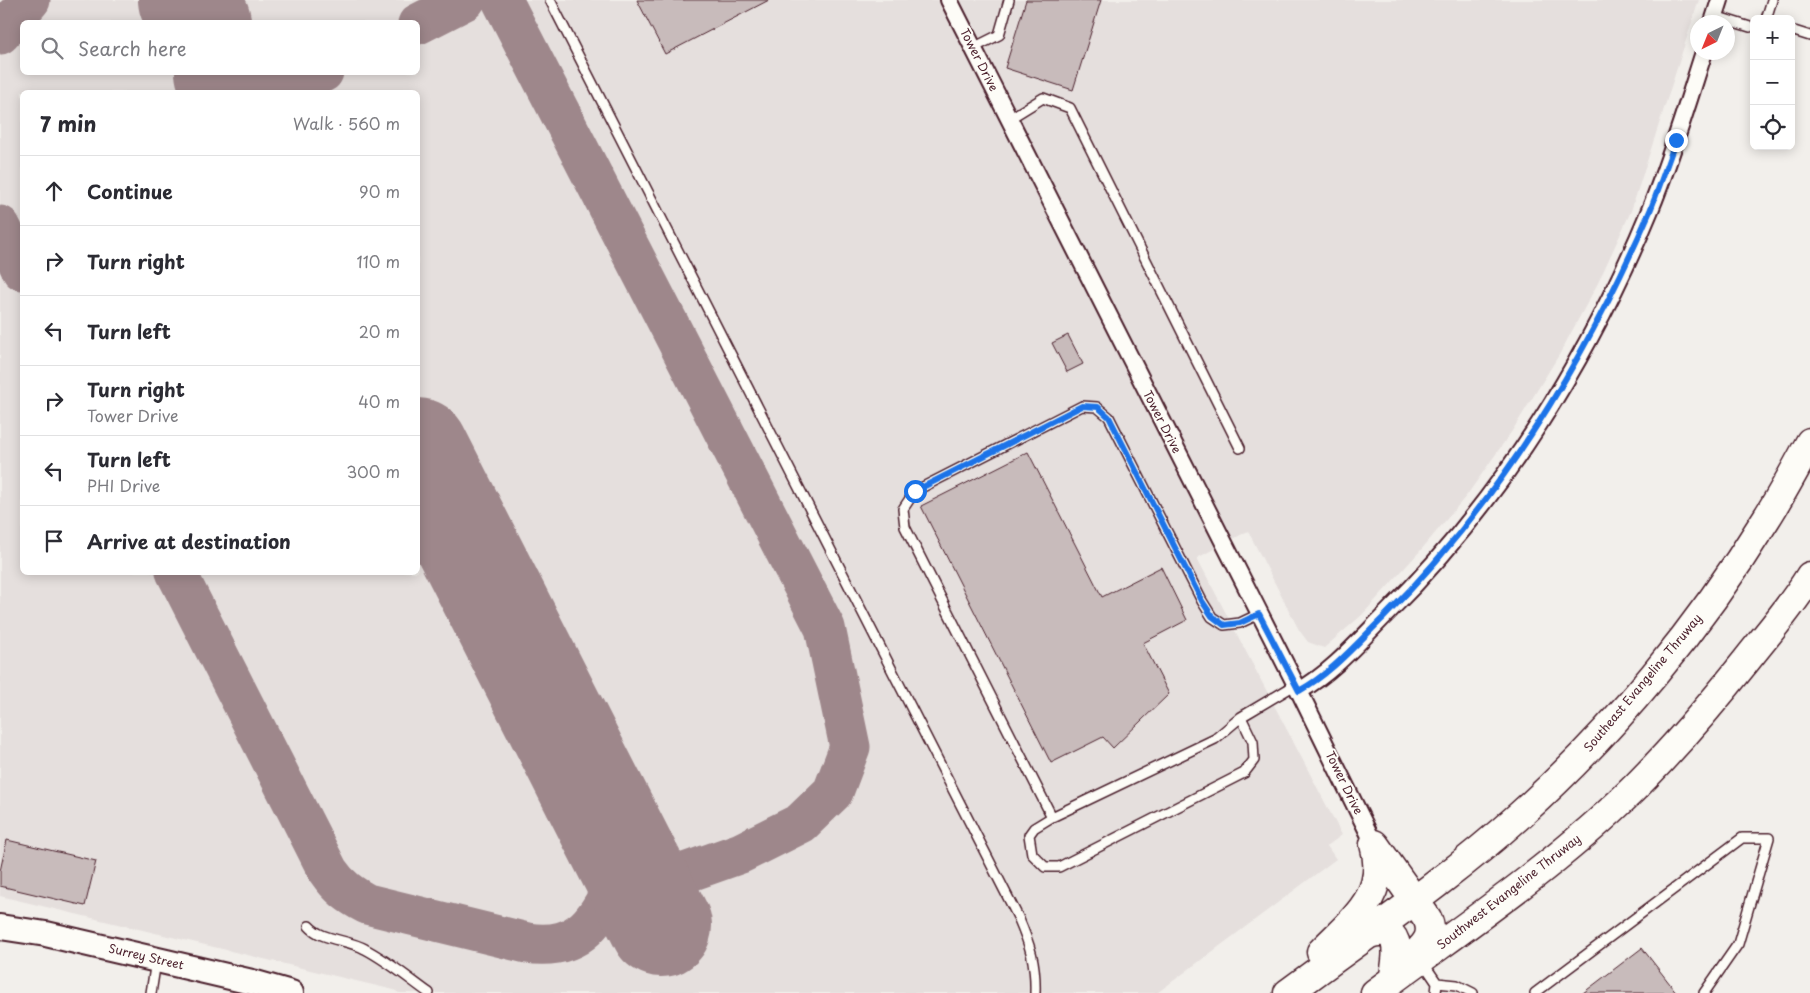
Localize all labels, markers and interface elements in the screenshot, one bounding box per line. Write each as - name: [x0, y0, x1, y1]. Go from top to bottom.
- north arrow: [1690, 15, 1735, 60]
- map controls: [1750, 15, 1795, 150]
- button: +: [1750, 15, 1795, 60]
- search box: [20, 20, 420, 75]
- street label: Tower Drive: [956, 25, 1003, 94]
- icon: search: [38, 34, 66, 62]
- text: Search here: [78, 34, 187, 62]
- button: −: [1750, 60, 1795, 105]
- button: locate: [1750, 105, 1795, 150]
- text: 7 min: [40, 107, 96, 139]
- text: Walk · 560 m: [293, 111, 400, 135]
- route end: [1665, 129, 1688, 152]
- icon: ahead: [40, 177, 68, 205]
- text: Continue: [87, 177, 173, 205]
- text: 90 m: [359, 179, 400, 203]
- icon: right: [40, 247, 68, 275]
- text: Turn right: [87, 247, 185, 275]
- text: 110 m: [357, 249, 400, 273]
- icon: left: [40, 317, 68, 345]
- text: Turn left: [87, 317, 171, 345]
- text: 20 m: [359, 319, 400, 343]
- text: Turn right: [87, 375, 185, 403]
- icon: right: [40, 387, 68, 415]
- street label: Tower Drive: [1139, 387, 1186, 456]
- text: 40 m: [358, 389, 400, 413]
- text: Tower Drive: [87, 403, 178, 427]
- text: Turn left: [87, 445, 171, 473]
- icon: left: [40, 457, 68, 485]
- text: 300 m: [346, 459, 400, 483]
- text: PHI Drive: [87, 473, 161, 497]
- route start: [904, 480, 927, 503]
- icon: arrive: [40, 527, 68, 555]
- text: Arrive at destination: [87, 527, 291, 555]
- street label: Southeast Evangeline Thruway: [1579, 609, 1705, 755]
- street label: Tower Drive: [1322, 748, 1368, 817]
- street label: Southwest Evangeline Thruway: [1433, 829, 1584, 953]
- street label: Surrey Street: [107, 939, 186, 973]

